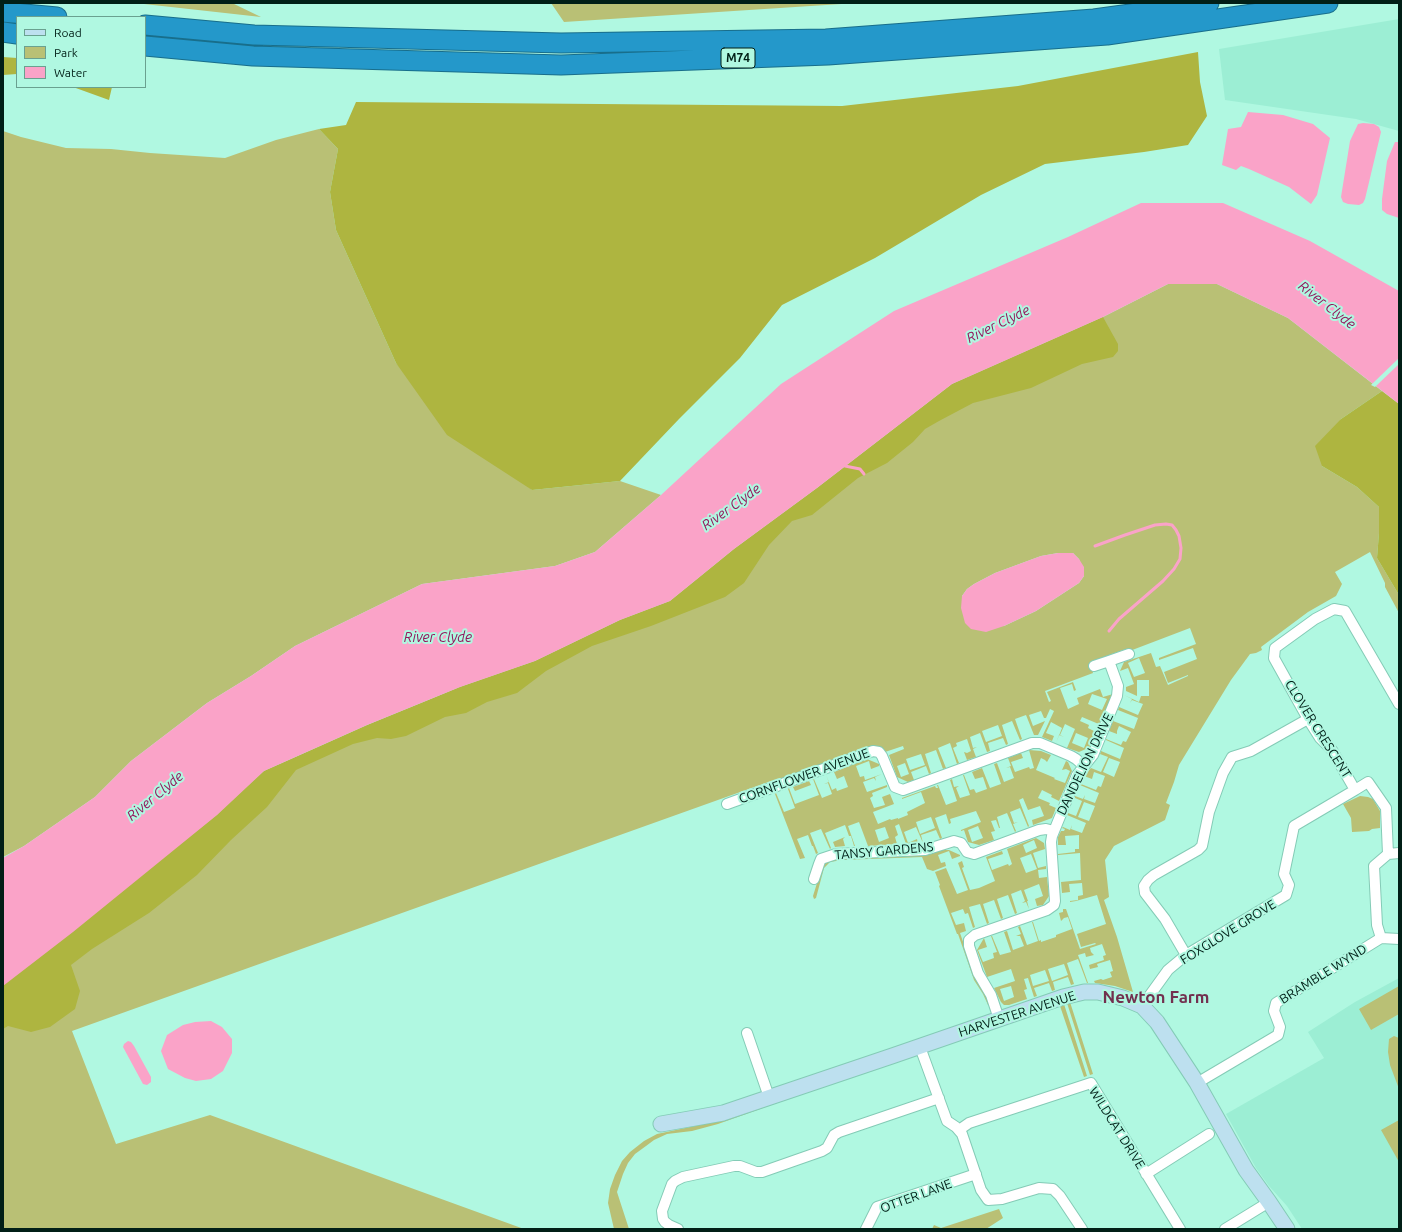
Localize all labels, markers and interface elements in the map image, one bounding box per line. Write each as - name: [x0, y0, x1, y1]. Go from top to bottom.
- legend: [16, 16, 146, 88]
- text: Road: [54, 26, 82, 39]
- text: Park: [54, 46, 78, 59]
- road number: M74: [721, 48, 755, 68]
- text: Water: [54, 66, 87, 79]
- water label: River Clyde: [1295, 277, 1359, 333]
- water label: River Clyde: [964, 301, 1032, 347]
- water label: River Clyde: [698, 480, 764, 534]
- water label: River Clyde: [404, 629, 472, 645]
- street label: CLOVER CRESCENT: [1282, 677, 1354, 781]
- street label: DANDELION DRIVE: [1054, 710, 1116, 818]
- street label: CORNFLOWER AVENUE: [737, 745, 871, 807]
- water label: River Clyde: [123, 768, 187, 824]
- street label: TANSY GARDENS: [834, 839, 934, 863]
- street label: FOXGLOVE GROVE: [1177, 896, 1279, 968]
- street label: BRAMBLE WYND: [1276, 941, 1370, 1007]
- district label: Newton Farm: [1103, 987, 1209, 1007]
- street label: HARVESTER AVENUE: [956, 988, 1078, 1040]
- street label: WILDCAT DRIVE: [1086, 1084, 1148, 1172]
- street label: OTTER LANE: [878, 1176, 954, 1216]

